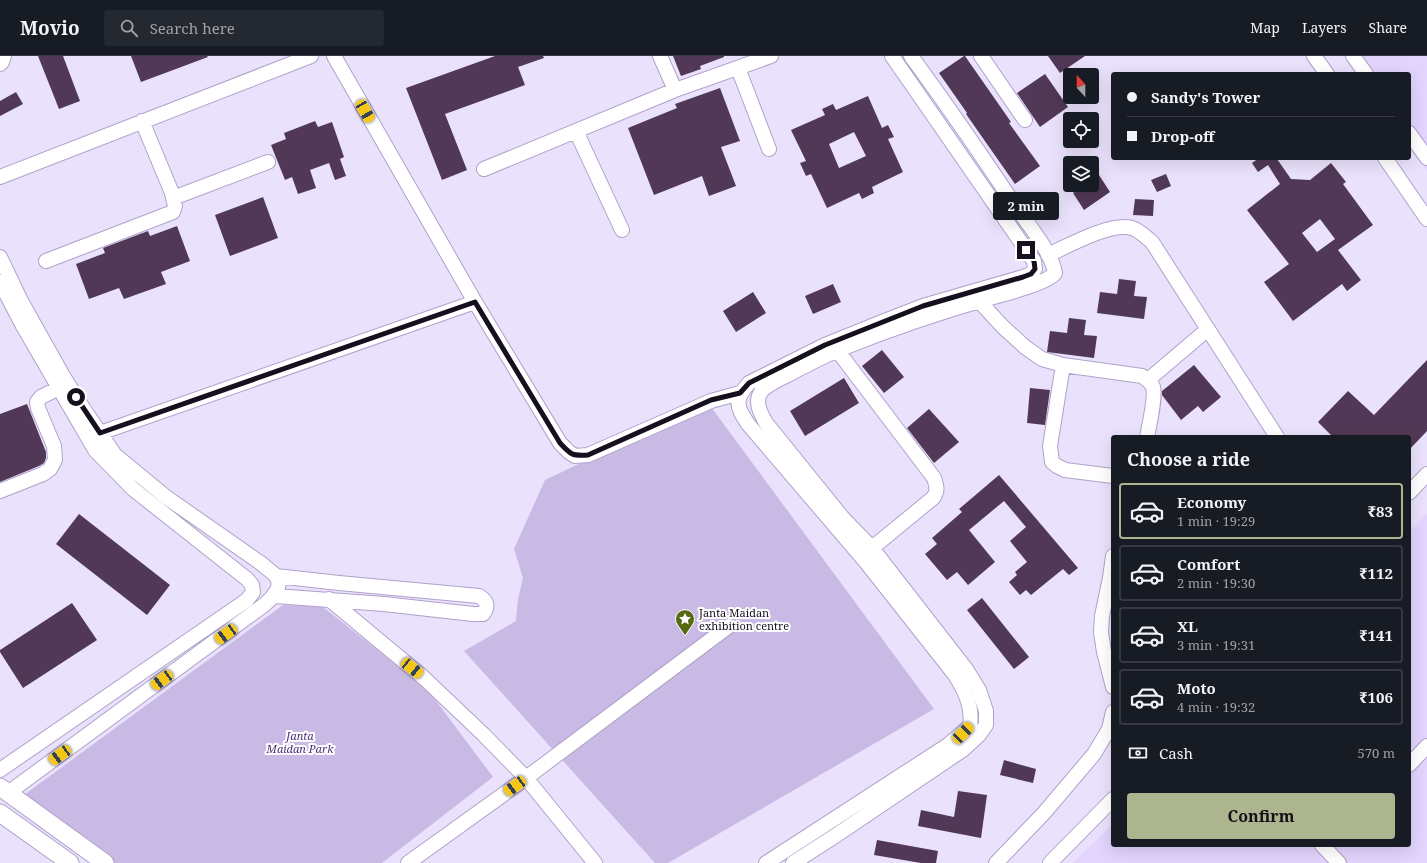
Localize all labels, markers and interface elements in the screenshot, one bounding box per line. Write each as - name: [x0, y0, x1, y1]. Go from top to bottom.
- search box: [104, 10, 384, 46]
- text: Movio: [20, 15, 80, 41]
- icon: search: [118, 17, 140, 39]
- text: Search here: [150, 18, 235, 38]
- text: Map: [1250, 18, 1280, 37]
- text: Layers: [1302, 18, 1347, 37]
- text: Share: [1369, 18, 1407, 37]
- north arrow: [1063, 68, 1099, 104]
- map controls: [1063, 68, 1099, 192]
- text: Sandy's Tower: [1151, 87, 1260, 107]
- car: [354, 98, 376, 124]
- button: locate: [1063, 112, 1099, 148]
- text: Drop-off: [1151, 126, 1215, 146]
- button: layers: [1063, 156, 1099, 192]
- callout: 2 min: [993, 192, 1059, 220]
- text: 2 min: [1008, 197, 1044, 215]
- route end: [1017, 241, 1035, 259]
- route start: [67, 388, 85, 406]
- text: Choose a ride: [1127, 447, 1250, 471]
- text: Economy: [1177, 492, 1246, 512]
- icon: car: [1129, 493, 1165, 529]
- text: ₹83: [1368, 501, 1393, 521]
- text: 1 min · 19:29: [1177, 512, 1255, 530]
- text: Comfort: [1177, 554, 1240, 574]
- icon: car: [1129, 555, 1165, 591]
- text: ₹112: [1359, 563, 1393, 583]
- text: 2 min · 19:30: [1177, 574, 1255, 592]
- place label: Janta Maidan exhibition centre: [698, 605, 789, 633]
- place icon: Janta Maidan exhibition centre: [674, 608, 696, 636]
- text: XL: [1177, 616, 1198, 636]
- icon: car: [1129, 617, 1165, 653]
- car: [213, 622, 239, 646]
- text: ₹141: [1359, 625, 1393, 645]
- text: 3 min · 19:31: [1177, 636, 1255, 654]
- car: [399, 656, 425, 680]
- car: [149, 668, 175, 692]
- text: Moto: [1177, 678, 1216, 698]
- icon: car: [1129, 679, 1165, 715]
- text: ₹106: [1359, 687, 1393, 707]
- text: 4 min · 19:32: [1177, 698, 1255, 716]
- car: [950, 720, 976, 746]
- park label: Janta Maidan Park: [266, 728, 334, 756]
- icon: cash: [1127, 742, 1149, 764]
- car: [47, 743, 73, 767]
- text: Cash: [1159, 743, 1193, 763]
- text: 570 m: [1358, 744, 1395, 762]
- car: [502, 774, 528, 798]
- button: Confirm: [1127, 793, 1395, 839]

